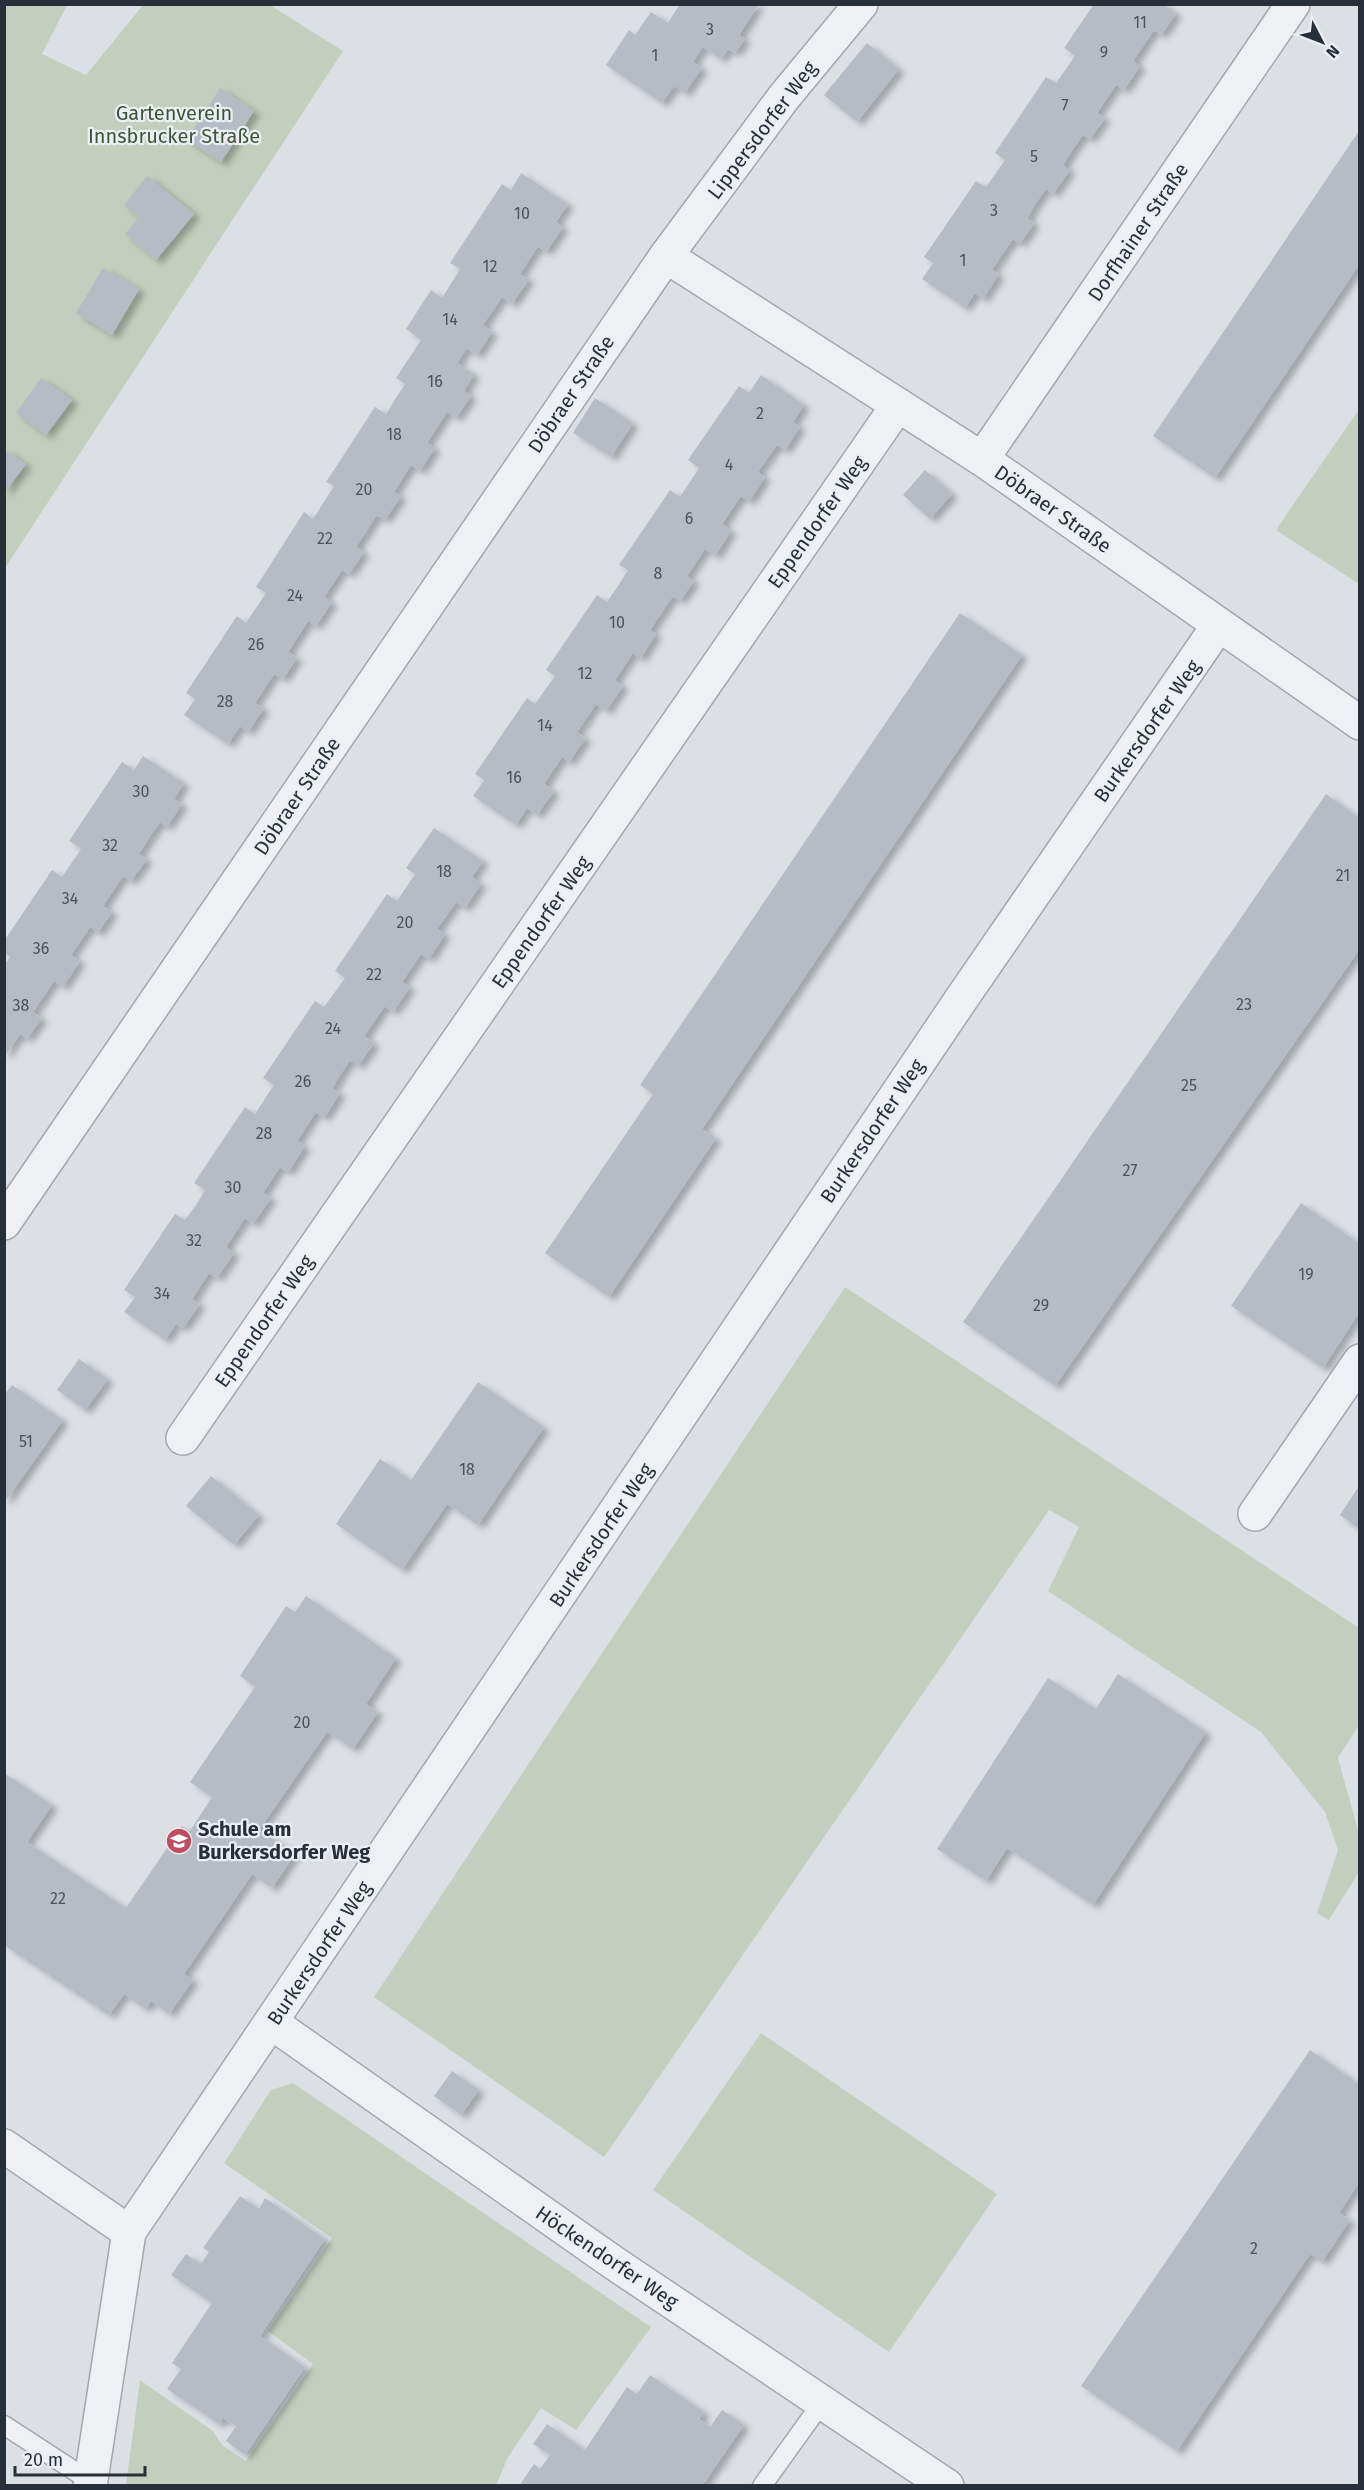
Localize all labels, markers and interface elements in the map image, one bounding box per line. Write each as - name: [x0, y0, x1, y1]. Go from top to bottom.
- north arrow: [1292, 12, 1352, 72]
- house number: 11: [1133, 13, 1147, 32]
- house number: 3: [706, 20, 714, 39]
- text: N: [1322, 41, 1343, 62]
- house number: 9: [1100, 43, 1108, 62]
- house number: 1: [652, 46, 658, 65]
- street label: Lippersdorfer Weg: [702, 56, 822, 204]
- house number: 7: [1061, 96, 1069, 115]
- park label: Gartenverein Innsbrucker Straße: [88, 101, 260, 148]
- house number: 5: [1030, 147, 1038, 166]
- street label: Dorfhainer Straße: [1083, 158, 1193, 306]
- house number: 3: [990, 201, 998, 220]
- house number: 10: [514, 204, 530, 223]
- house number: 1: [960, 251, 966, 270]
- house number: 12: [483, 257, 497, 276]
- house number: 14: [442, 310, 458, 329]
- street label: Döbraer Straße: [523, 330, 619, 458]
- house number: 16: [427, 372, 443, 391]
- house number: 2: [756, 404, 764, 423]
- house number: 18: [386, 425, 402, 444]
- street label: Eppendorfer Weg: [762, 451, 872, 593]
- house number: 4: [725, 455, 734, 474]
- street label: Döbraer Straße: [990, 460, 1116, 558]
- house number: 20: [356, 480, 372, 499]
- house number: 6: [685, 509, 693, 528]
- house number: 22: [317, 529, 333, 548]
- house number: 8: [654, 564, 663, 583]
- house number: 24: [287, 586, 303, 605]
- house number: 10: [609, 613, 625, 632]
- house number: 26: [248, 635, 264, 654]
- street label: Burkersdorfer Weg: [1089, 655, 1206, 807]
- house number: 12: [578, 664, 592, 683]
- house number: 28: [217, 692, 234, 711]
- house number: 14: [537, 716, 553, 735]
- street label: Döbraer Straße: [249, 732, 345, 860]
- house number: 16: [506, 768, 522, 787]
- house number: 30: [133, 782, 150, 801]
- house number: 32: [102, 836, 118, 855]
- street label: Eppendorfer Weg: [486, 851, 596, 993]
- house number: 18: [436, 862, 452, 881]
- house number: 21: [1336, 866, 1350, 885]
- house number: 34: [62, 889, 79, 908]
- house number: 20: [397, 913, 413, 932]
- house number: 36: [33, 939, 49, 958]
- house number: 22: [366, 965, 382, 984]
- house number: 23: [1236, 995, 1252, 1014]
- house number: 38: [13, 996, 30, 1015]
- house number: 24: [325, 1019, 341, 1038]
- street label: Burkersdorfer Weg: [815, 1054, 929, 1208]
- house number: 26: [295, 1072, 311, 1091]
- house number: 25: [1181, 1076, 1197, 1095]
- house number: 28: [256, 1124, 273, 1143]
- house number: 27: [1123, 1161, 1137, 1180]
- house number: 30: [225, 1178, 242, 1197]
- house number: 32: [186, 1231, 202, 1250]
- street label: Eppendorfer Weg: [209, 1250, 319, 1392]
- house number: 19: [1298, 1265, 1314, 1284]
- house number: 34: [154, 1284, 171, 1303]
- house number: 29: [1033, 1296, 1049, 1315]
- house number: 51: [19, 1432, 33, 1451]
- street label: Burkersdorfer Weg: [544, 1458, 658, 1612]
- house number: 18: [459, 1460, 475, 1479]
- house number: 20: [294, 1713, 310, 1732]
- place label: Schule am Burkersdorfer Weg: [198, 1817, 371, 1864]
- school or university icon: Schule am Burkersdorfer Weg: [164, 1826, 194, 1856]
- street label: Burkersdorfer Weg: [262, 1876, 376, 2030]
- house number: 22: [50, 1889, 66, 1908]
- street label: Höckendorfer Weg: [531, 2200, 683, 2314]
- house number: 2: [1250, 2239, 1258, 2258]
- scale bar: [15, 2439, 146, 2477]
- text: 20 m: [24, 2449, 63, 2471]

